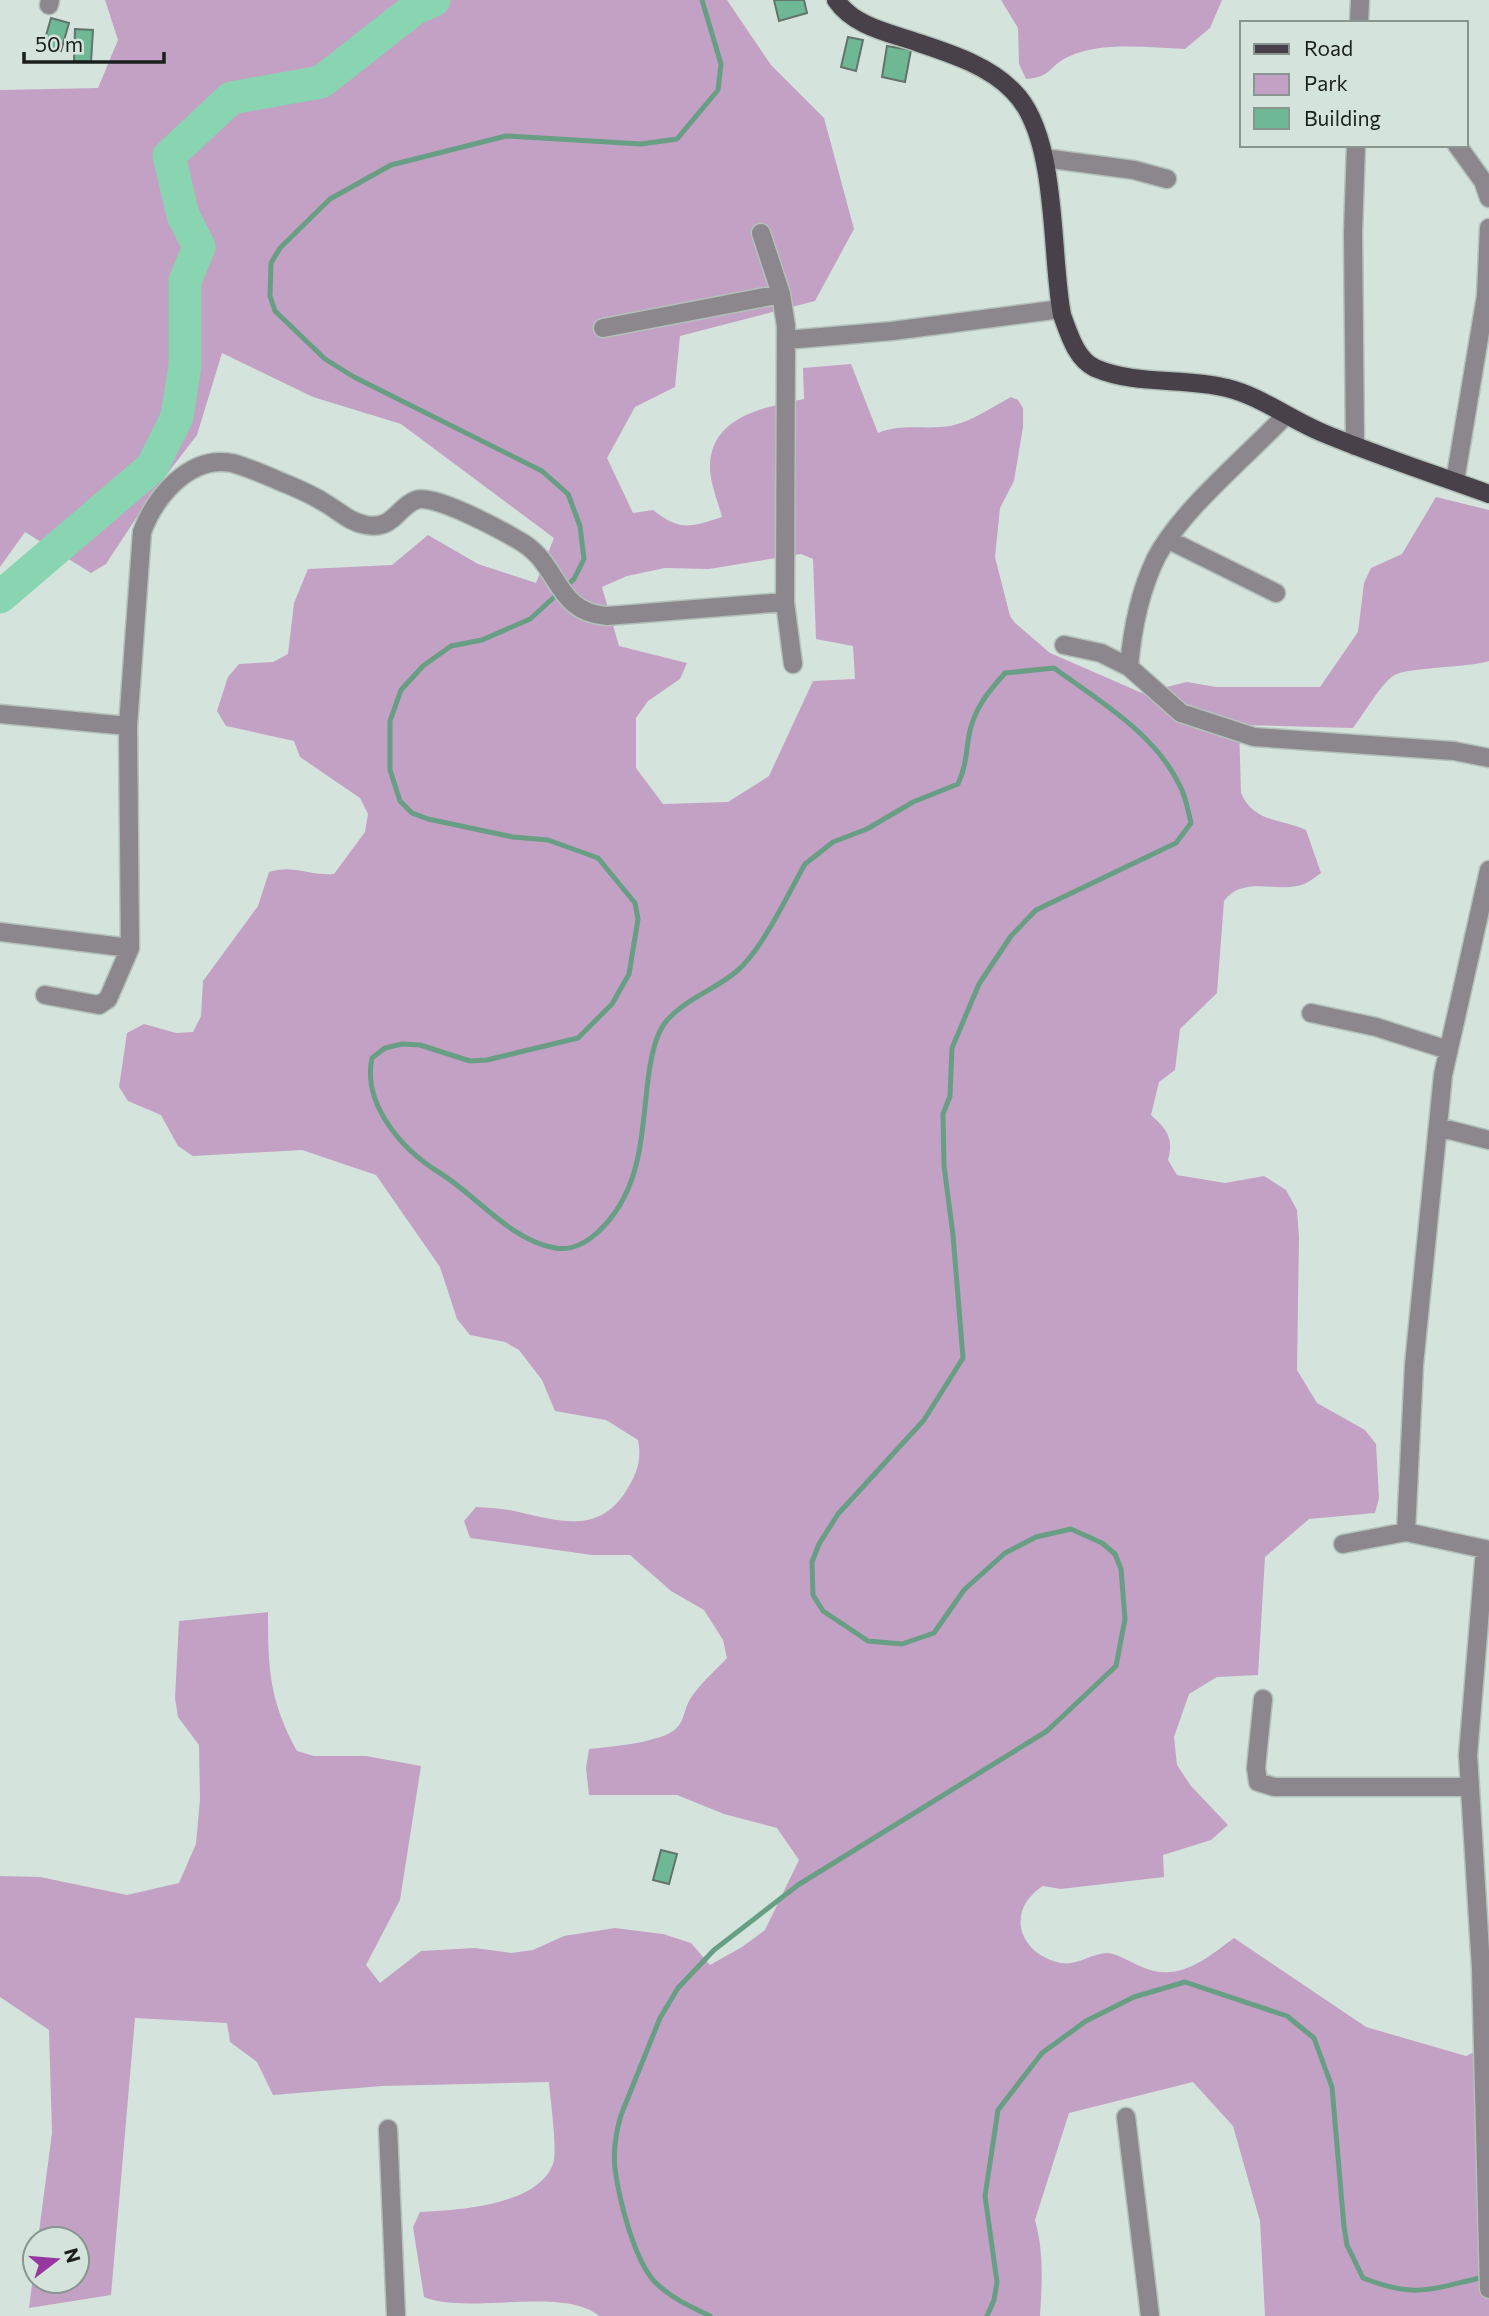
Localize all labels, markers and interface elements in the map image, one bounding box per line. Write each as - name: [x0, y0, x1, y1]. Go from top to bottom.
- scale bar: [24, 21, 164, 65]
- legend: [1240, 21, 1468, 147]
- text: 50 m: [35, 31, 83, 56]
- text: Road: [1304, 35, 1353, 60]
- text: Park: [1304, 70, 1348, 95]
- text: Building: [1304, 105, 1381, 130]
- north arrow: [21, 2225, 91, 2295]
- text: N: [60, 2245, 86, 2265]

